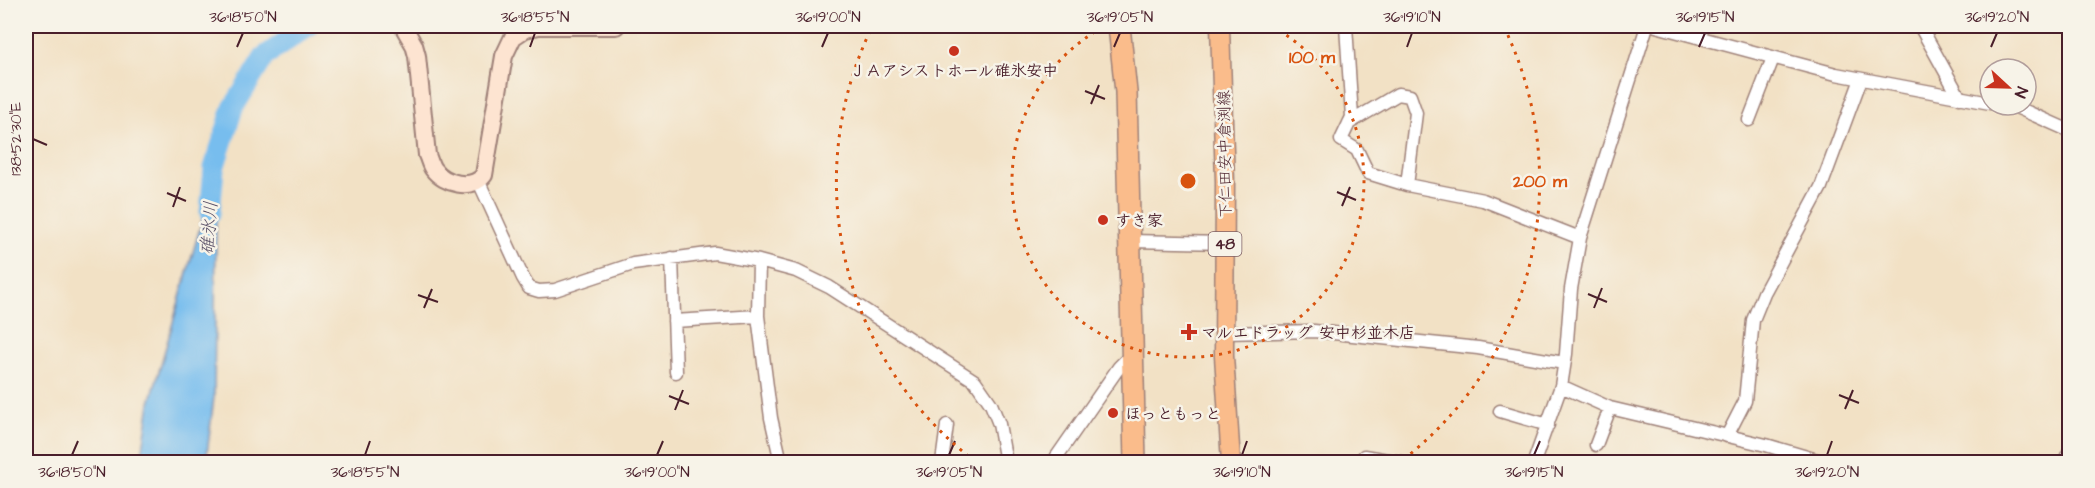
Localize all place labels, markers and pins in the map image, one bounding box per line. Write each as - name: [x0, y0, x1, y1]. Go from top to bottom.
- marker: ＪＡアシストホール碓氷安中: [947, 44, 961, 58]
- place label: ＪＡアシストホール碓氷安中: [850, 60, 1058, 82]
- centre of rings: [1178, 171, 1198, 191]
- place label: すき家: [1115, 210, 1163, 232]
- marker: すき家: [1096, 213, 1110, 227]
- place label: マルエドラッグ 安中杉並木店: [1201, 322, 1415, 344]
- marker: マルエドラッグ 安中杉並木店: [1182, 325, 1196, 339]
- place label: ほっともっと: [1125, 403, 1221, 425]
- marker: ほっともっと: [1106, 406, 1120, 420]

